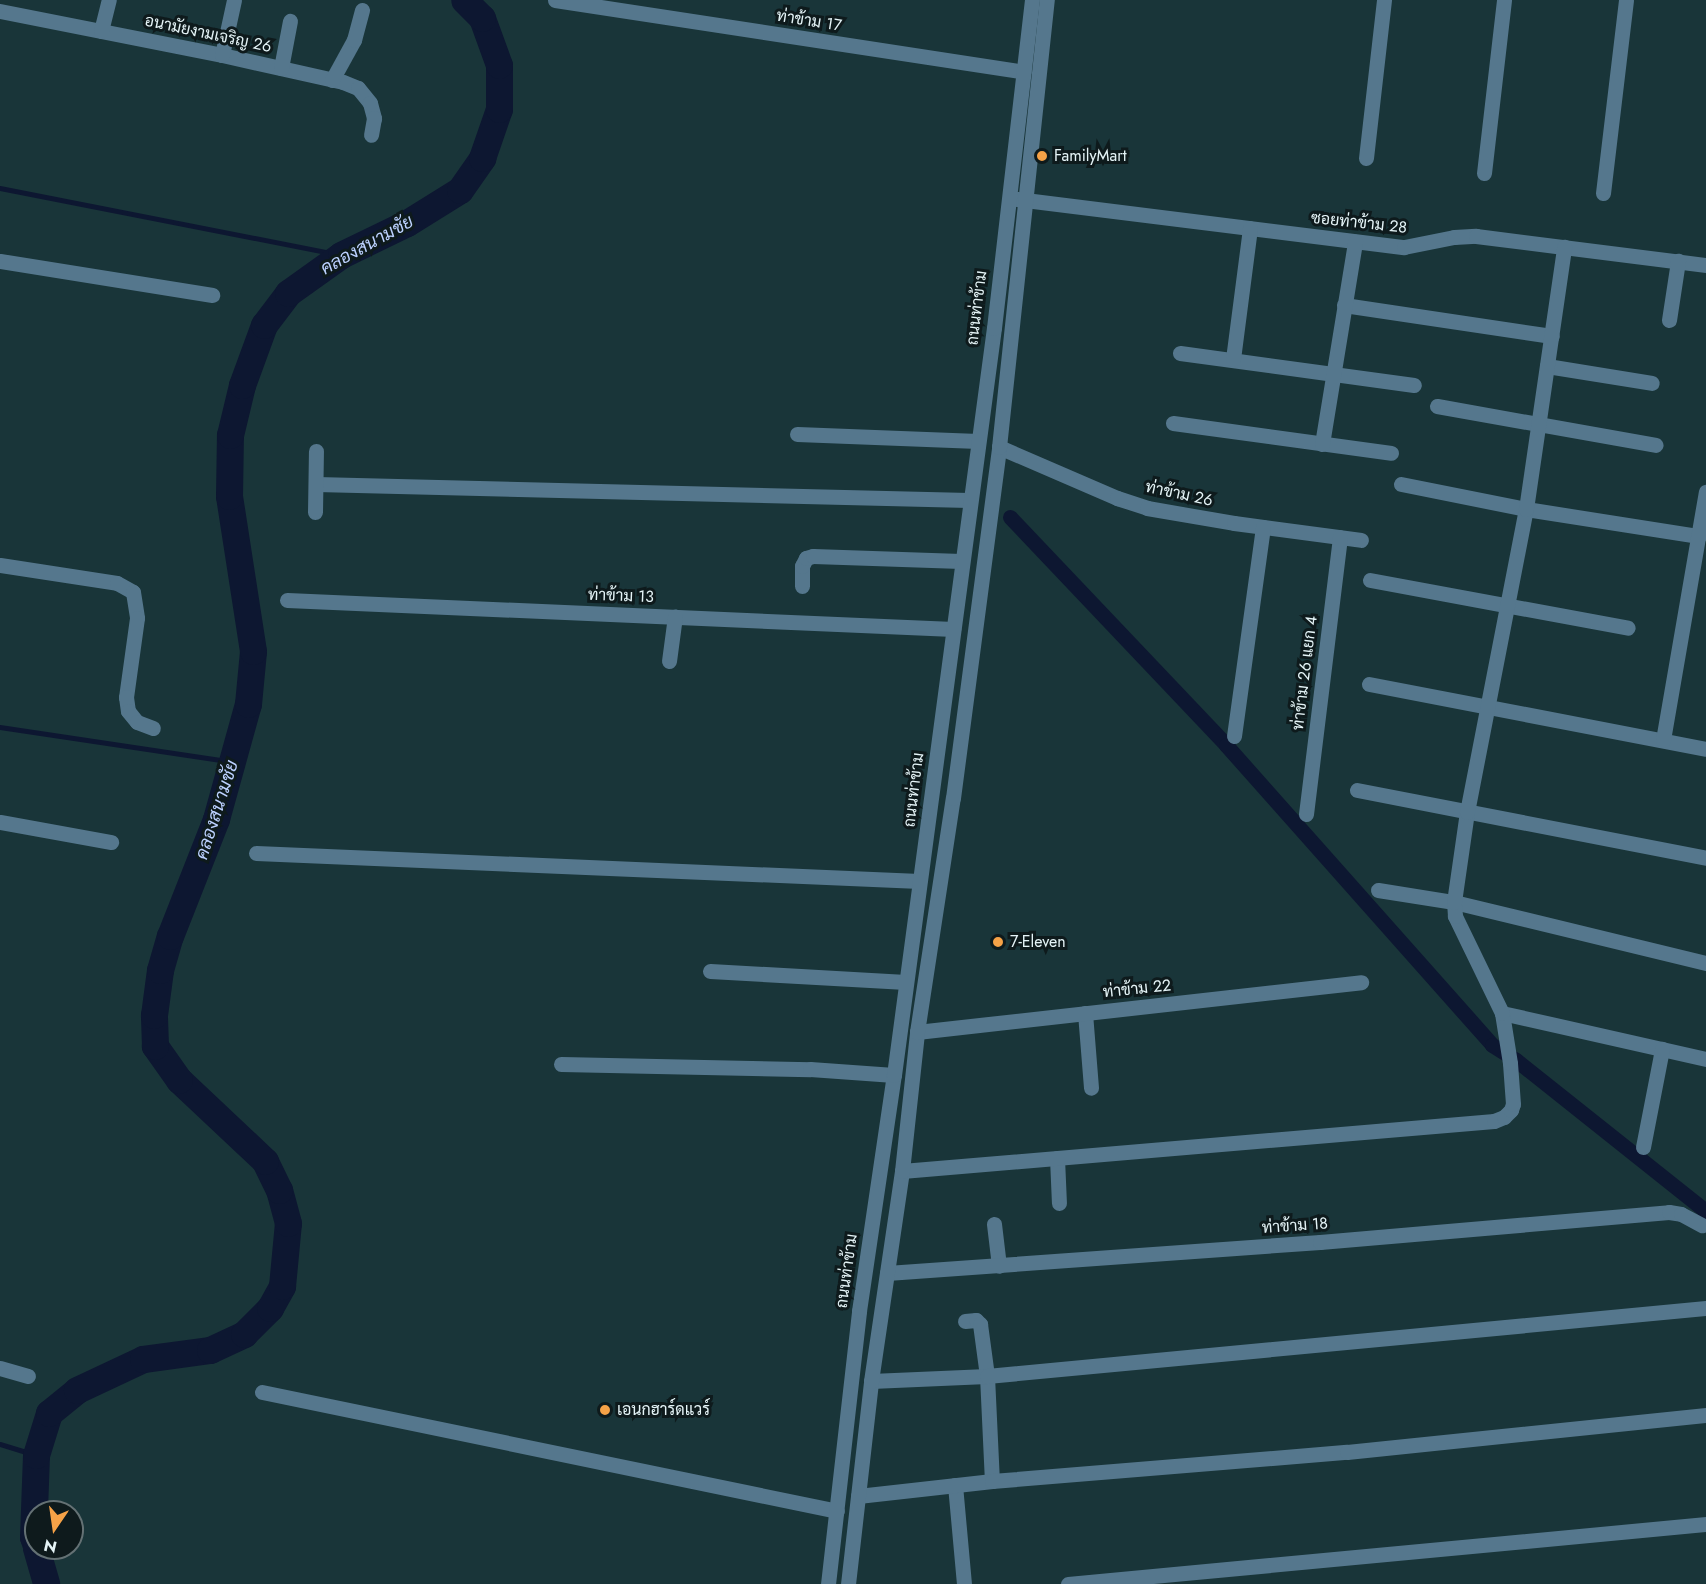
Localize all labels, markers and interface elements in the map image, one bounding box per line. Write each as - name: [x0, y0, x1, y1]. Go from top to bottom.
- street label: ท่าข้าม 17: [775, 6, 843, 36]
- street label: อนามัยงามเจริญ 26: [143, 11, 273, 57]
- place label: FamilyMart: [1054, 146, 1127, 166]
- marker: FamilyMart: [1035, 149, 1049, 163]
- street label: ซอยท่าข้าม 28: [1310, 208, 1408, 238]
- water label: คลองสนามชัย: [317, 211, 417, 279]
- street label: ถนนท่าข้าม: [963, 270, 991, 346]
- street label: ท่าข้าม 26: [1144, 477, 1214, 511]
- street label: ท่าข้าม 13: [588, 585, 654, 607]
- street label: ท่าข้าม 26 แยก 4: [1288, 615, 1322, 731]
- street label: ถนนท่าข้าม: [900, 752, 928, 828]
- water label: คลองสนามชัย: [191, 758, 243, 862]
- place label: 7-Eleven: [1010, 932, 1066, 952]
- marker: 7-Eleven: [991, 935, 1005, 949]
- street label: ท่าข้าม 22: [1102, 976, 1172, 1002]
- street label: ท่าข้าม 18: [1261, 1214, 1329, 1238]
- street label: ถนนท่าข้าม: [832, 1233, 862, 1309]
- place label: เอนกฮาร์ดแวร์: [617, 1400, 710, 1420]
- marker: เอนกฮาร์ดแวร์: [598, 1403, 612, 1417]
- north arrow: [24, 1500, 84, 1560]
- text: N: [42, 1533, 59, 1559]

